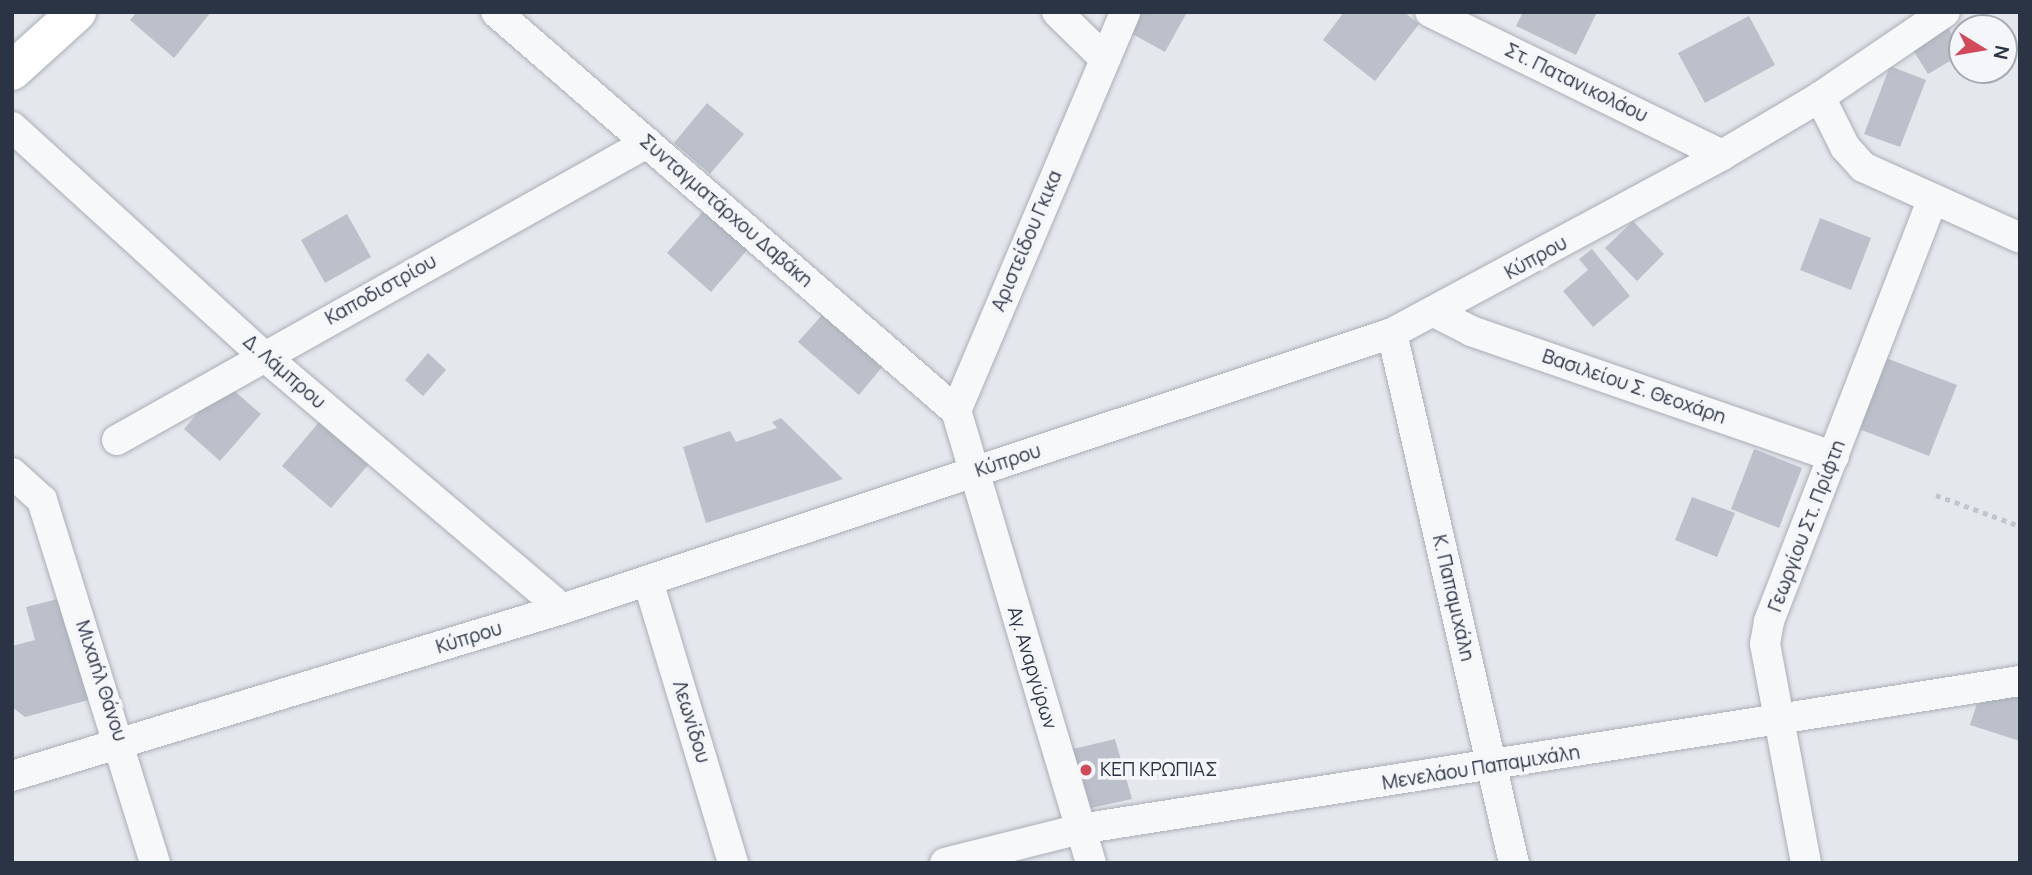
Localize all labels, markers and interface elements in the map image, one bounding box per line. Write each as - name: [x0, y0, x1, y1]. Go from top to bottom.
- north arrow: [1948, 14, 2018, 84]
- street label: Στ. Πατανικολάου: [1501, 39, 1651, 127]
- text: N: [1988, 43, 2016, 62]
- street label: Συνταγματάρχου Δαβάκη: [635, 130, 817, 292]
- street label: Αριστείδου Γκικα: [987, 167, 1067, 315]
- street label: Κύπρου: [1501, 232, 1571, 284]
- street label: Καποδιστρίου: [321, 250, 441, 330]
- street label: Δ. Λάμπρου: [238, 330, 330, 414]
- street label: Βασιλείου Σ. Θεοχάρη: [1539, 345, 1729, 429]
- street label: Γεωργίου Στ. Πρίφτη: [1764, 437, 1850, 615]
- street label: Κύπρου: [972, 440, 1044, 482]
- street label: Κ. Παπαμιχάλη: [1427, 533, 1479, 663]
- street label: Αγ. Αναργύρων: [1003, 604, 1061, 732]
- street label: Κύπρου: [433, 617, 505, 659]
- street label: Μιχαήλ Θάνου: [71, 618, 131, 744]
- street label: Λεωνίδου: [668, 678, 714, 766]
- street label: Μενελάου Παπαμιχάλη: [1380, 741, 1582, 795]
- place label: ΚΕΠ ΚΡΩΠΙΑΣ: [1100, 759, 1218, 781]
- marker: ΚΕΠ ΚΡΩΠΙΑΣ: [1078, 762, 1094, 778]

